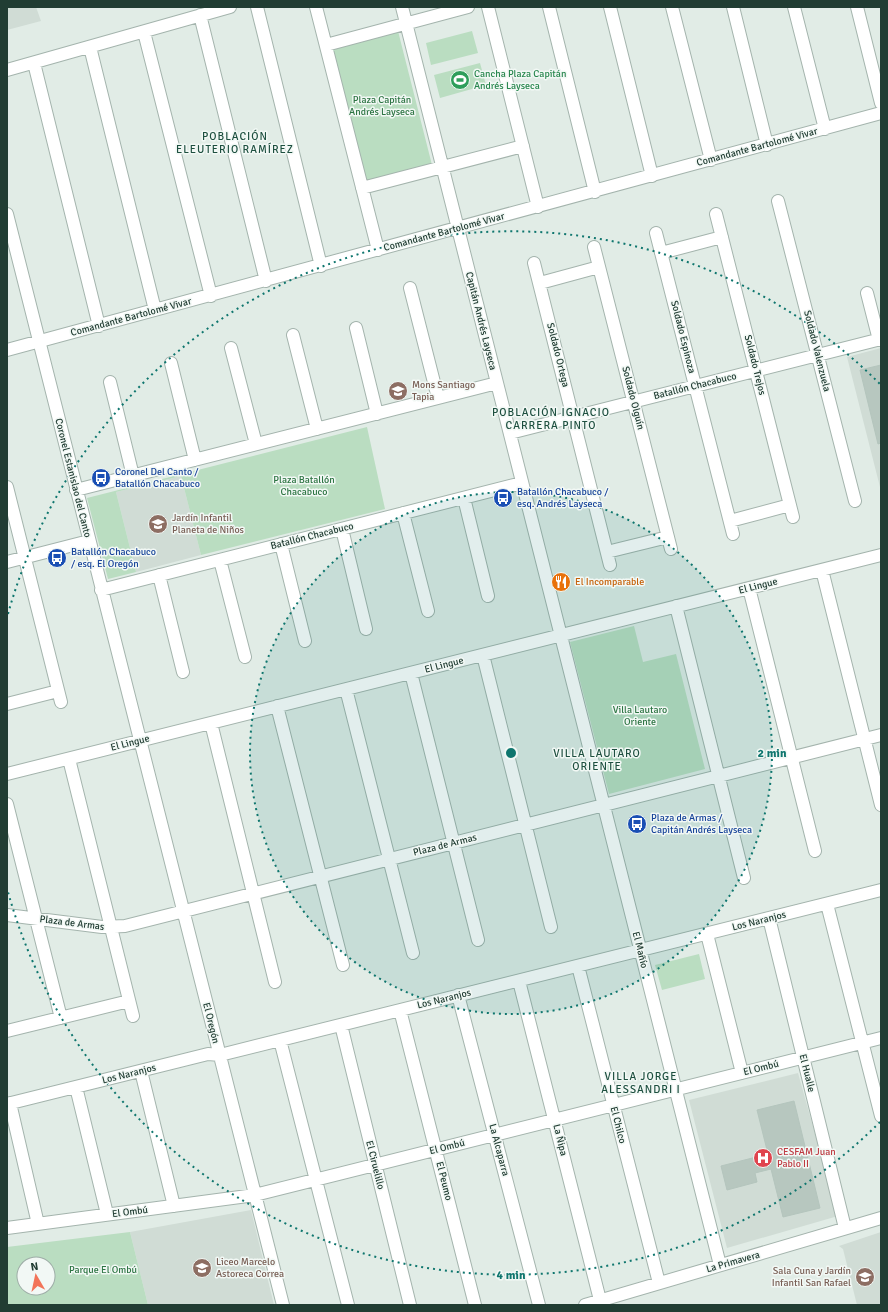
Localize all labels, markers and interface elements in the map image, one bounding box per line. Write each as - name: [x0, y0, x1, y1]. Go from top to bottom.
- place label: Cancha Plaza Capitán Andrés Layseca: [474, 68, 566, 92]
- sports icon: Cancha Plaza Capitán Andrés Layseca: [449, 69, 471, 91]
- park label: Plaza Capitán Andrés Layseca: [349, 94, 415, 118]
- street label: Comandante Bartolomé Vivar: [695, 125, 819, 169]
- district label: POBLACIÓN ELEUTERIO RAMÍREZ: [176, 129, 294, 156]
- street label: Comandante Bartolomé Vivar: [382, 210, 506, 254]
- street label: Capitán Andrés Layseca: [463, 271, 499, 371]
- street label: Comandante Bartolomé Vivar: [69, 295, 193, 339]
- street label: Soldado Espinoza: [668, 299, 698, 375]
- street label: Soldado Valenzuela: [801, 309, 833, 393]
- street label: Soldado Ortega: [544, 322, 572, 388]
- street label: Soldado Trejos: [742, 333, 768, 397]
- street label: Soldado Olguín: [619, 365, 647, 431]
- street label: Batallón Chacabuco: [652, 370, 738, 402]
- place label: Mons Santiago Tapia: [412, 379, 475, 403]
- school or university icon: Mons Santiago Tapia: [387, 380, 409, 402]
- district label: POBLACIÓN IGNACIO CARRERA PINTO: [492, 405, 610, 432]
- street label: Coronel Estanislao del Canto: [52, 417, 94, 539]
- place label: Coronel Del Canto / Batallón Chacabuco: [115, 466, 200, 490]
- bus stop icon: Coronel Del Canto / Batallón Chacabuco: [90, 467, 112, 489]
- park label: Plaza Batallón Chacabuco: [273, 474, 335, 498]
- place label: Batallón Chacabuco / esq. Andrés Layseca: [517, 486, 609, 510]
- bus stop icon: Batallón Chacabuco / esq. Andrés Layseca: [492, 487, 514, 509]
- place label: Jardín Infantil Planeta de Niños: [172, 512, 245, 536]
- school or university icon: Jardín Infantil Planeta de Niños: [147, 513, 169, 535]
- street label: Batallón Chacabuco: [269, 520, 355, 552]
- place label: Batallón Chacabuco / esq. El Oregón: [71, 546, 156, 570]
- bus stop icon: Batallón Chacabuco / esq. El Oregón: [46, 547, 68, 569]
- restaurant icon: El Incomparable: [550, 571, 572, 593]
- street label: El Lingue: [737, 575, 779, 597]
- place label: El Incomparable: [575, 576, 644, 588]
- street label: El Lingue: [423, 654, 465, 676]
- park label: Villa Lautaro Oriente: [613, 704, 667, 728]
- street label: El Lingue: [109, 732, 151, 754]
- centre of rings: [504, 746, 518, 760]
- text: 2 min: [758, 746, 787, 761]
- district label: VILLA LAUTARO ORIENTE: [553, 747, 641, 773]
- place label: Plaza de Armas / Capitán Andrés Layseca: [651, 812, 752, 836]
- bus stop icon: Plaza de Armas / Capitán Andrés Layseca: [626, 813, 648, 835]
- street label: Plaza de Armas: [412, 831, 479, 859]
- street label: Los Naranjos: [731, 908, 788, 933]
- street label: Plaza de Armas: [39, 913, 106, 933]
- street label: El Mañío: [630, 930, 650, 970]
- street label: Los Naranjos: [416, 986, 473, 1011]
- street label: El Oregón: [200, 1001, 222, 1045]
- street label: El Hualle: [796, 1053, 818, 1093]
- street label: El Ombú: [742, 1058, 780, 1078]
- street label: Los Naranjos: [101, 1061, 158, 1086]
- district label: VILLA JORGE ALESSANDRI I: [601, 1070, 681, 1096]
- street label: El Chilco: [608, 1105, 628, 1145]
- street label: La Alcaparra: [486, 1122, 512, 1178]
- street label: La Ñipa: [550, 1123, 570, 1157]
- street label: El Ombú: [428, 1137, 466, 1157]
- street label: El Ciruelillo: [363, 1139, 387, 1191]
- place label: CESFAM Juan Pablo II: [777, 1146, 836, 1170]
- hospital icon: CESFAM Juan Pablo II: [752, 1147, 774, 1169]
- street label: El Peumo: [433, 1160, 455, 1202]
- street label: El Ombú: [111, 1204, 149, 1220]
- street label: La Primavera: [705, 1249, 761, 1275]
- north arrow: [16, 1256, 56, 1296]
- place label: Liceo Marcelo Astoreca Correa: [216, 1256, 284, 1280]
- school or university icon: Liceo Marcelo Astoreca Correa: [191, 1257, 213, 1279]
- text: N: [30, 1260, 39, 1274]
- park label: Parque El Ombú: [69, 1264, 137, 1276]
- place label: Sala Cuna y Jardín Infantil San Rafael: [772, 1265, 851, 1289]
- school or university icon: Sala Cuna y Jardín Infantil San Rafael: [854, 1266, 876, 1288]
- text: 4 min: [497, 1268, 526, 1283]

